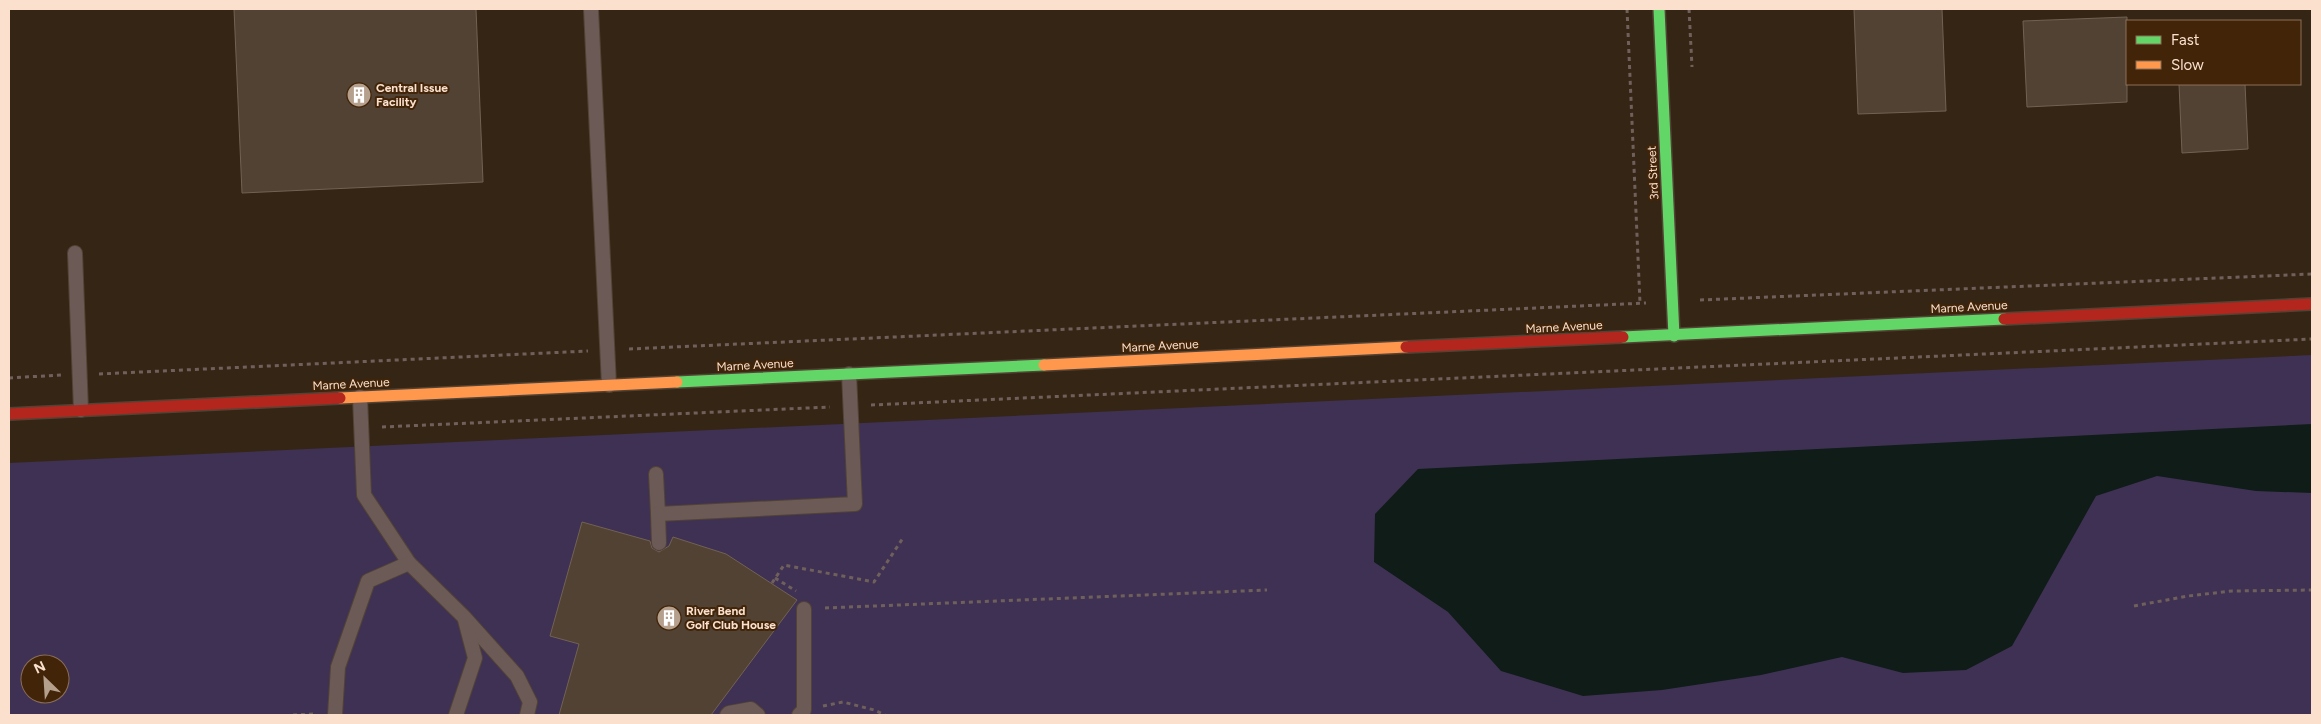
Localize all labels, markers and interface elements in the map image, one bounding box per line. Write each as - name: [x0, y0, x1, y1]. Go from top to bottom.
- legend: [2126, 20, 2301, 85]
- text: Fast: [2171, 31, 2200, 49]
- text: Slow: [2171, 56, 2204, 74]
- place label: Central Issue Facility: [376, 81, 448, 109]
- building icon: Central Issue Facility: [346, 82, 372, 108]
- street label: 3rd Street: [1645, 145, 1661, 200]
- street label: Marne Avenue: [1930, 298, 2008, 316]
- street label: Marne Avenue: [1525, 318, 1603, 336]
- street label: Marne Avenue: [1121, 337, 1199, 355]
- street label: Marne Avenue: [716, 356, 794, 374]
- street label: Marne Avenue: [312, 375, 390, 393]
- place label: River Bend Golf Club House: [686, 604, 776, 632]
- building icon: River Bend Golf Club House: [656, 605, 682, 631]
- north arrow: [20, 654, 70, 704]
- text: N: [31, 658, 48, 678]

